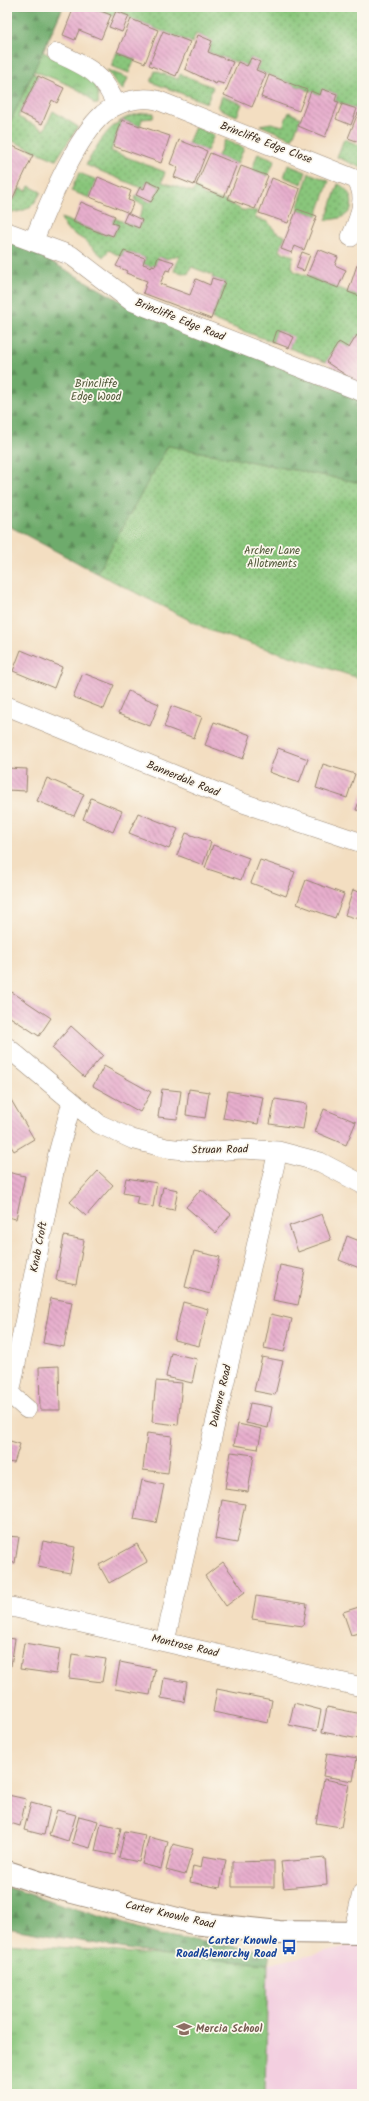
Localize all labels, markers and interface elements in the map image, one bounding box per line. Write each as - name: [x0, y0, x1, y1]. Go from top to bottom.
- street label: Brincliffe Edge Close: [217, 117, 315, 169]
- street label: Brincliffe Edge Road: [132, 294, 228, 346]
- park label: Brincliffe Edge Wood: [71, 375, 122, 406]
- park label: Archer Lane Allotments: [244, 542, 300, 573]
- street label: Bannerdale Road: [144, 756, 223, 802]
- street label: Struan Road: [192, 1140, 249, 1159]
- street label: Knab Croft: [25, 1219, 53, 1274]
- street label: Dalmore Road: [205, 1362, 237, 1429]
- street label: Montrose Road: [150, 1630, 221, 1663]
- street label: Carter Knowle Road: [123, 1896, 217, 1934]
- place label: Carter Knowle Road/Glenorchy Road: [176, 1932, 278, 1963]
- bus stop icon: Carter Knowle Road/Glenorchy Road: [280, 1938, 298, 1956]
- school or university icon: Mercia School: [175, 2020, 193, 2038]
- place label: Mercia School: [196, 2020, 262, 2038]

